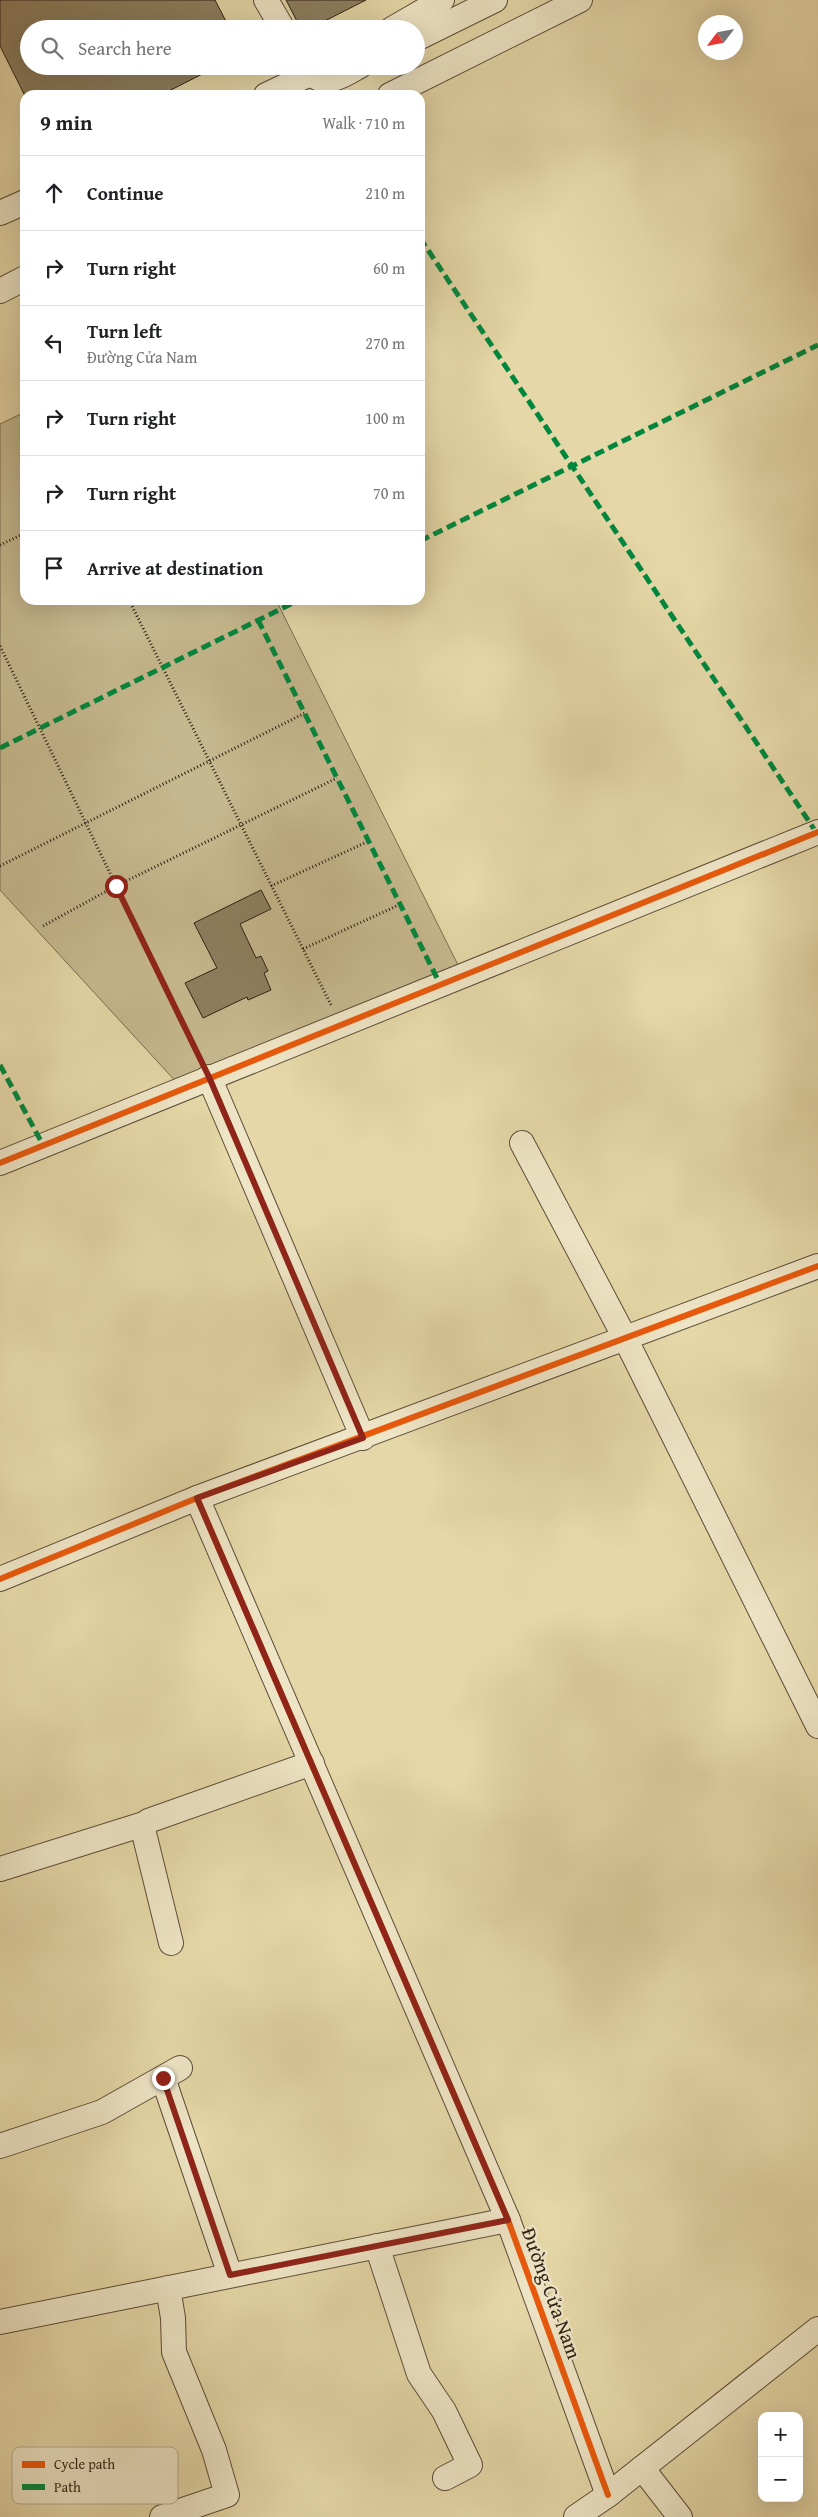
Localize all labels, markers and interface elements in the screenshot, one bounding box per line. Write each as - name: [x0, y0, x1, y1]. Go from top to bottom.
- north arrow: [698, 15, 743, 60]
- search box: [20, 20, 425, 75]
- icon: search: [38, 34, 66, 62]
- text: Search here: [78, 34, 172, 62]
- text: 9 min: [40, 107, 92, 138]
- text: Walk · 710 m: [322, 111, 405, 135]
- icon: ahead: [40, 179, 68, 207]
- text: Continue: [87, 179, 164, 207]
- text: 210 m: [365, 181, 405, 205]
- icon: right: [40, 254, 68, 282]
- text: Turn right: [87, 254, 176, 282]
- text: 60 m: [373, 256, 405, 280]
- text: Turn left: [87, 317, 162, 345]
- icon: left: [40, 329, 68, 357]
- text: 270 m: [365, 331, 405, 355]
- text: Đường Cửa Nam: [87, 345, 197, 369]
- icon: right: [40, 404, 68, 432]
- text: Turn right: [87, 404, 176, 432]
- text: 100 m: [365, 406, 405, 430]
- icon: right: [40, 479, 68, 507]
- text: Turn right: [87, 479, 176, 507]
- text: 70 m: [373, 481, 405, 505]
- icon: arrive: [40, 554, 68, 582]
- text: Arrive at destination: [87, 554, 263, 582]
- route start: [105, 875, 128, 898]
- route end: [152, 2067, 175, 2090]
- street label: Đường Cửa Nam: [515, 2223, 589, 2363]
- map controls: [758, 2412, 803, 2502]
- button: +: [758, 2412, 803, 2457]
- legend: [12, 2447, 178, 2504]
- text: Cycle path: [54, 2454, 115, 2474]
- button: −: [758, 2457, 803, 2502]
- text: Path: [54, 2477, 81, 2497]

